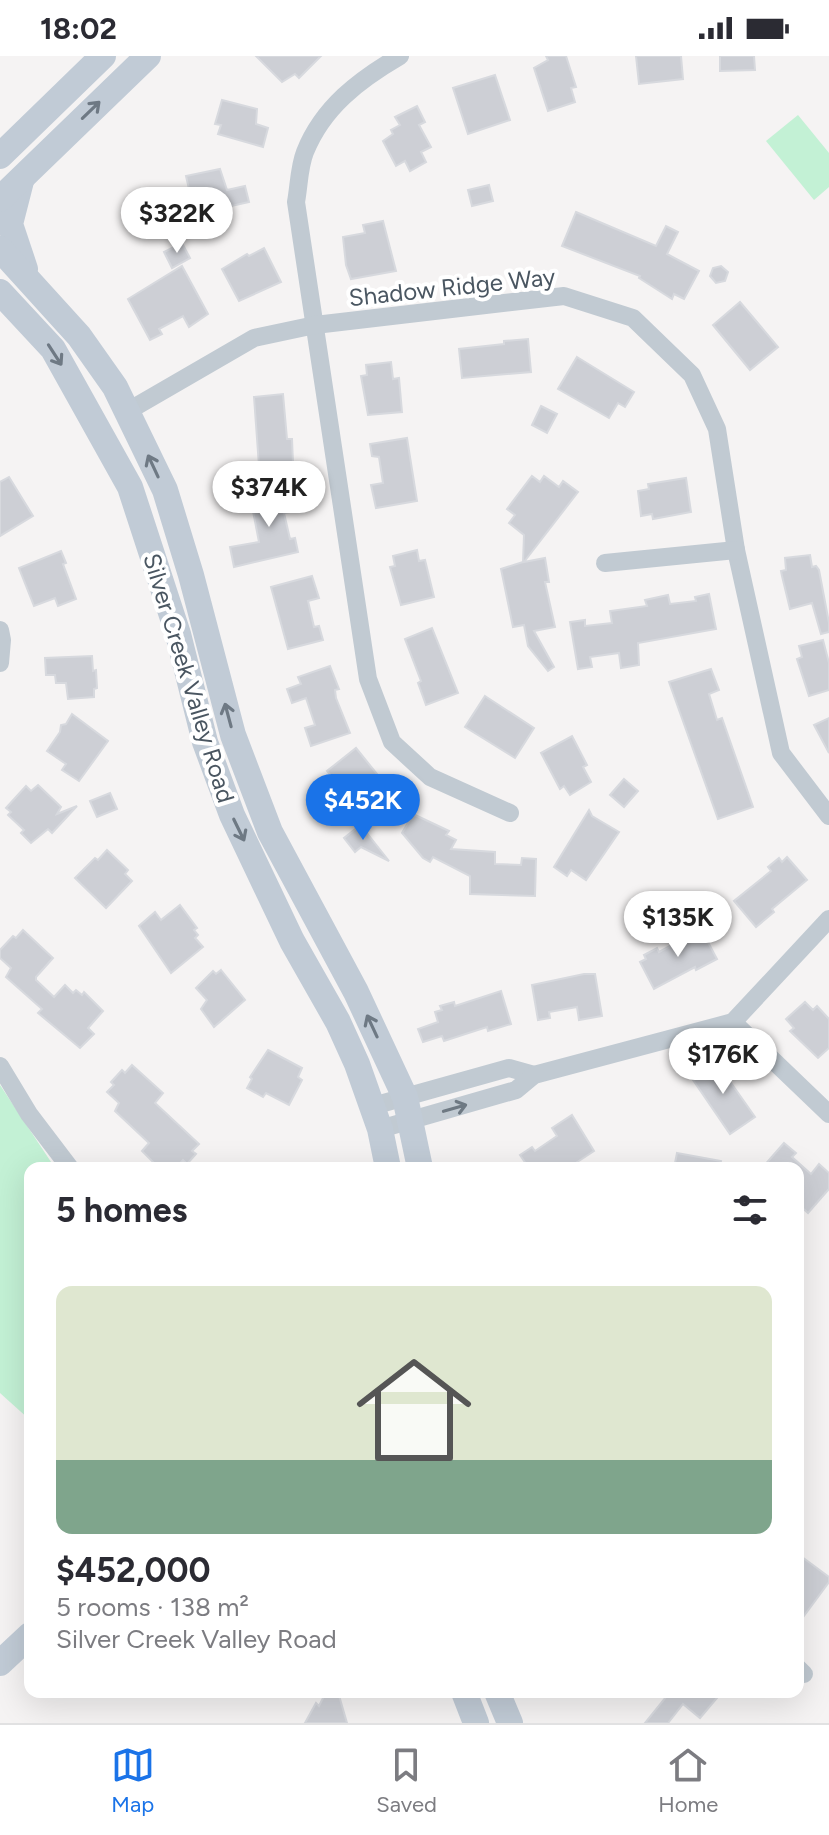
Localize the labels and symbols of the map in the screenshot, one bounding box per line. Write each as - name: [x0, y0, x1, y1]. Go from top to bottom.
- one-way arrow: [81, 102, 101, 120]
- pin: $322K: [121, 187, 233, 255]
- street label: Shadow Ridge Way: [347, 262, 557, 312]
- one-way arrow: [47, 344, 64, 366]
- one-way arrow: [145, 454, 160, 478]
- pin: $374K: [213, 461, 325, 529]
- street label: Silver Creek Valley Road: [137, 550, 241, 806]
- one-way arrow: [219, 702, 234, 728]
- pin: $452K: [307, 774, 419, 842]
- one-way arrow: [232, 818, 247, 842]
- pin: $135K: [622, 891, 734, 959]
- one-way arrow: [364, 1014, 379, 1038]
- pin: $176K: [667, 1028, 779, 1096]
- one-way arrow: [441, 1100, 467, 1115]

